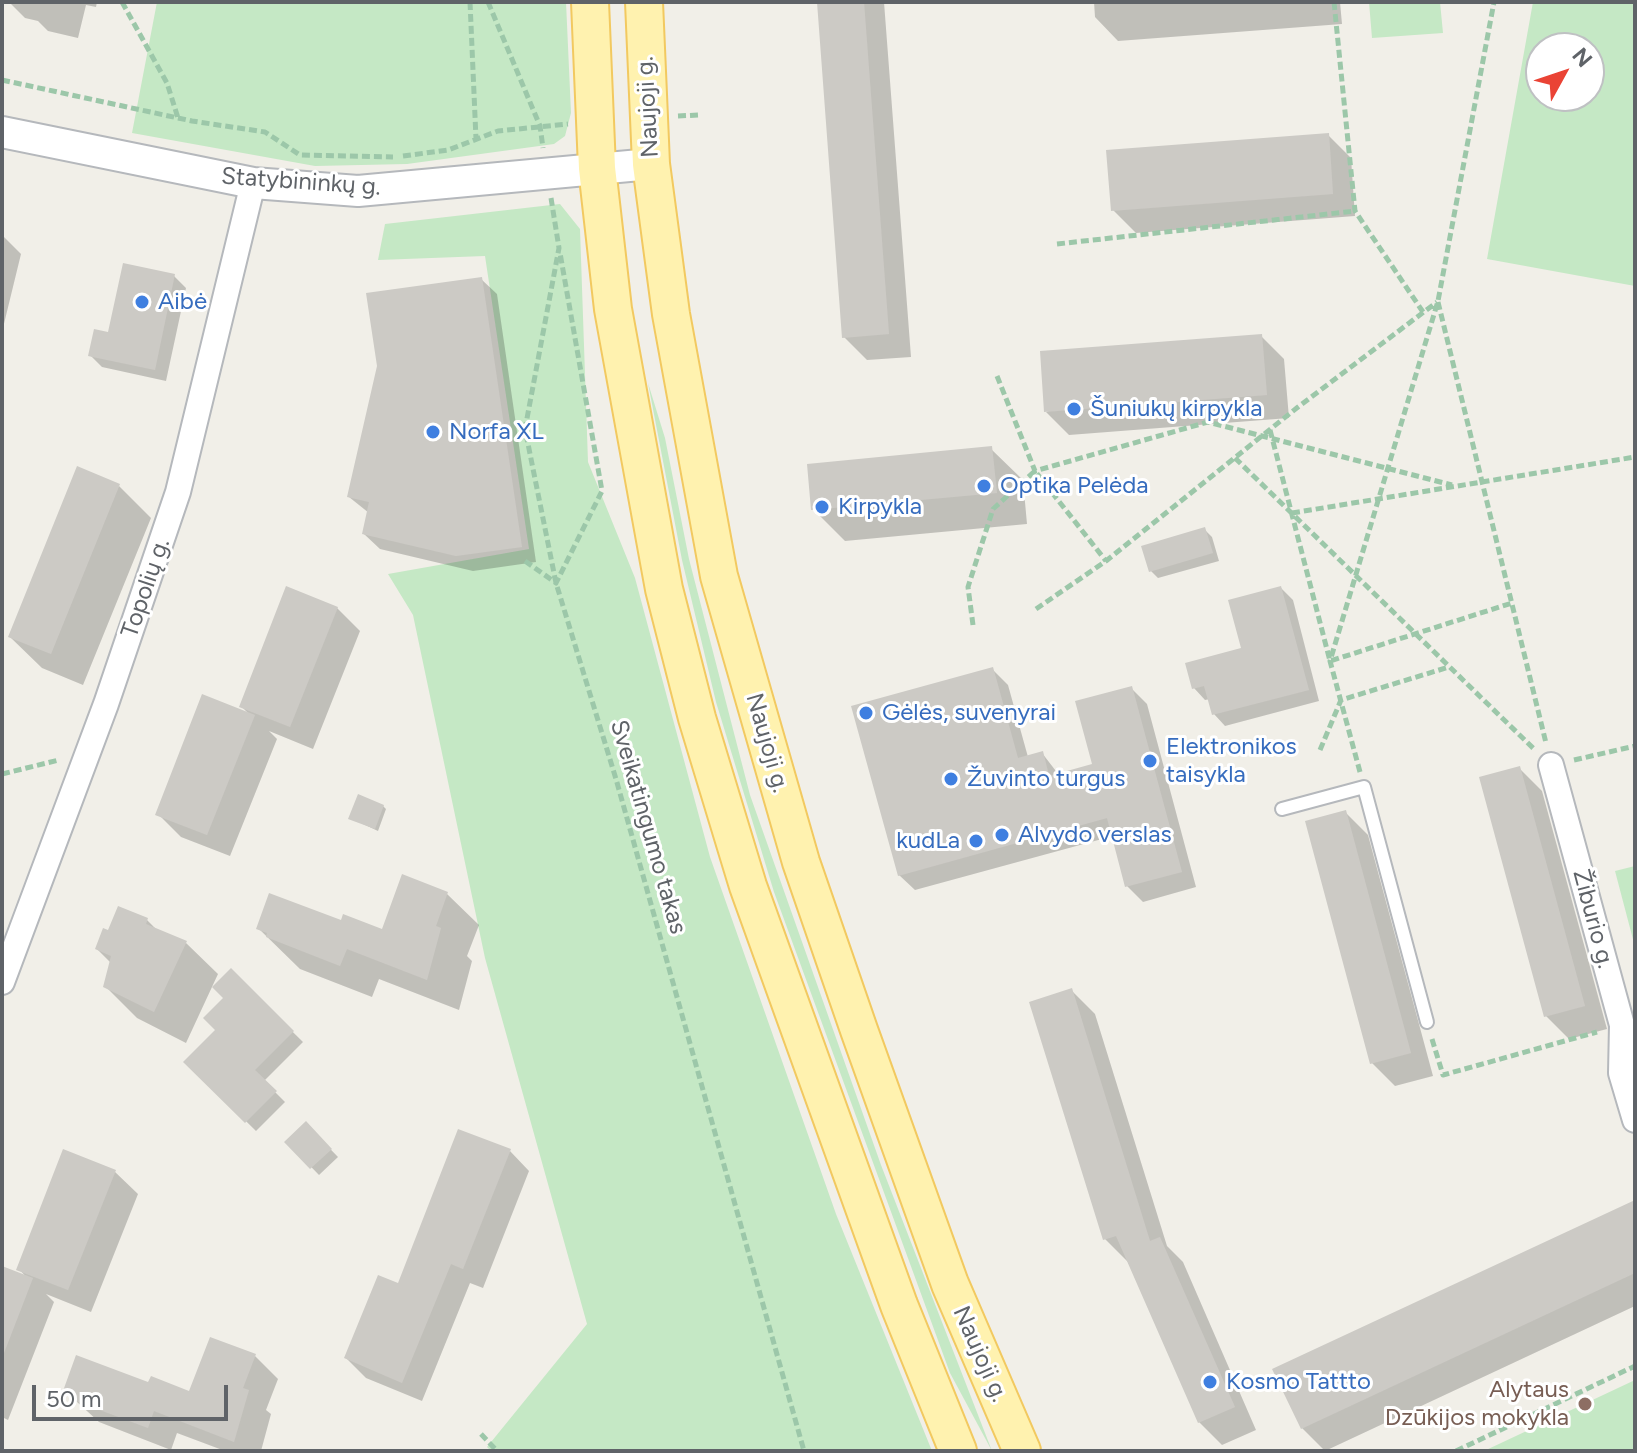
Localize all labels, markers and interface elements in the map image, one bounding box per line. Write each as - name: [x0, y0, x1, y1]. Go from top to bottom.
- north arrow: [1525, 32, 1605, 112]
- text: N: [1566, 42, 1598, 73]
- street label: Naujoji g.: [631, 56, 665, 158]
- street label: Statybininkų g.: [220, 162, 382, 202]
- place label: Aibė: [158, 288, 207, 316]
- marker: Aibė: [133, 293, 151, 311]
- place label: Šuniukų kirpykla: [1090, 395, 1262, 423]
- marker: Šuniukų kirpykla: [1065, 400, 1083, 418]
- place label: Norfa XL: [449, 418, 544, 446]
- marker: Norfa XL: [424, 423, 442, 441]
- place label: Optika Pelėda: [1000, 472, 1148, 500]
- marker: Optika Pelėda: [975, 477, 993, 495]
- place label: Kirpykla: [838, 493, 922, 521]
- marker: Kirpykla: [813, 498, 831, 516]
- street label: Topolių g.: [116, 535, 176, 641]
- street label: Naujoji g.: [739, 690, 795, 796]
- place label: Gėlės, suvenyrai: [882, 699, 1056, 727]
- marker: Gėlės, suvenyrai: [857, 704, 875, 722]
- street label: Sveikatingumo takas: [604, 717, 692, 937]
- place label: Elektronikos taisykla: [1166, 733, 1297, 789]
- marker: Elektronikos taisykla: [1141, 752, 1159, 770]
- place label: Žuvinto turgus: [967, 765, 1125, 793]
- marker: Žuvinto turgus: [942, 770, 960, 788]
- place label: Alvydo verslas: [1018, 821, 1172, 849]
- marker: Alvydo verslas: [993, 826, 1011, 844]
- place label: kudLa: [896, 827, 960, 855]
- marker: kudLa: [967, 832, 985, 850]
- street label: Žiburio g.: [1566, 866, 1620, 972]
- street label: Naujoji g.: [946, 1302, 1014, 1406]
- place label: Kosmo Tattto: [1226, 1368, 1371, 1396]
- scale bar: [36, 1369, 232, 1419]
- marker: Kosmo Tattto: [1201, 1373, 1219, 1391]
- place label: Alytaus Dzūkijos mokykla: [1385, 1376, 1569, 1432]
- text: 50 m: [46, 1384, 102, 1413]
- marker: Alytaus Dzūkijos mokykla: [1576, 1395, 1594, 1413]

